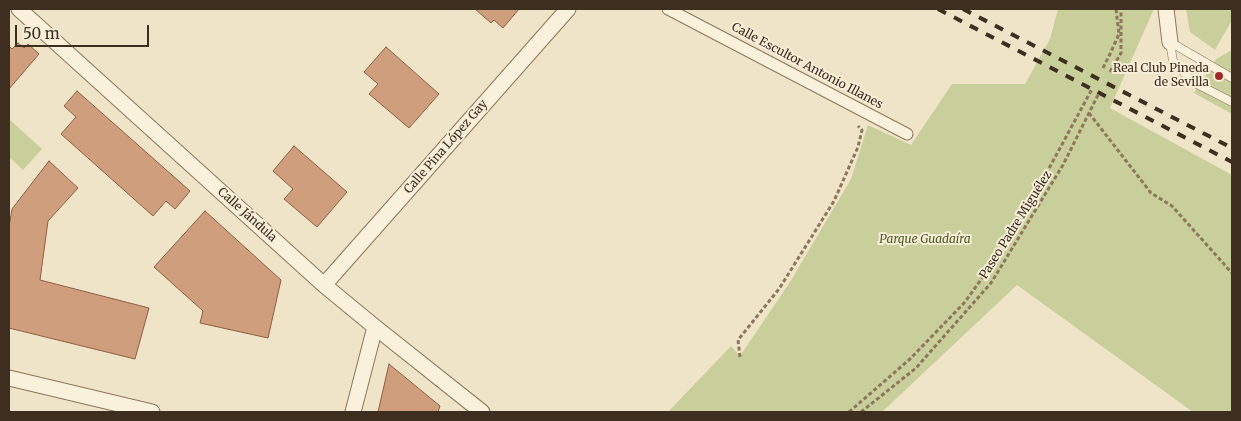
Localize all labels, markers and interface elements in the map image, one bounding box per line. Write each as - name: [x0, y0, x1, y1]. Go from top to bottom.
- scale bar: [18, 15, 151, 47]
- street label: Calle Escultor Antonio Illanes: [729, 20, 885, 112]
- text: 50 m: [23, 24, 60, 43]
- place label: Real Club Pineda de Sevilla: [1113, 62, 1209, 90]
- marker: Real Club Pineda de Sevilla: [1213, 70, 1225, 82]
- street label: Calle Pina López Gay: [401, 97, 491, 197]
- street label: Paseo Padre Miguélez: [977, 168, 1055, 282]
- street label: Calle Jándula: [215, 185, 279, 245]
- park label: Parque Guadaíra: [879, 233, 971, 247]

